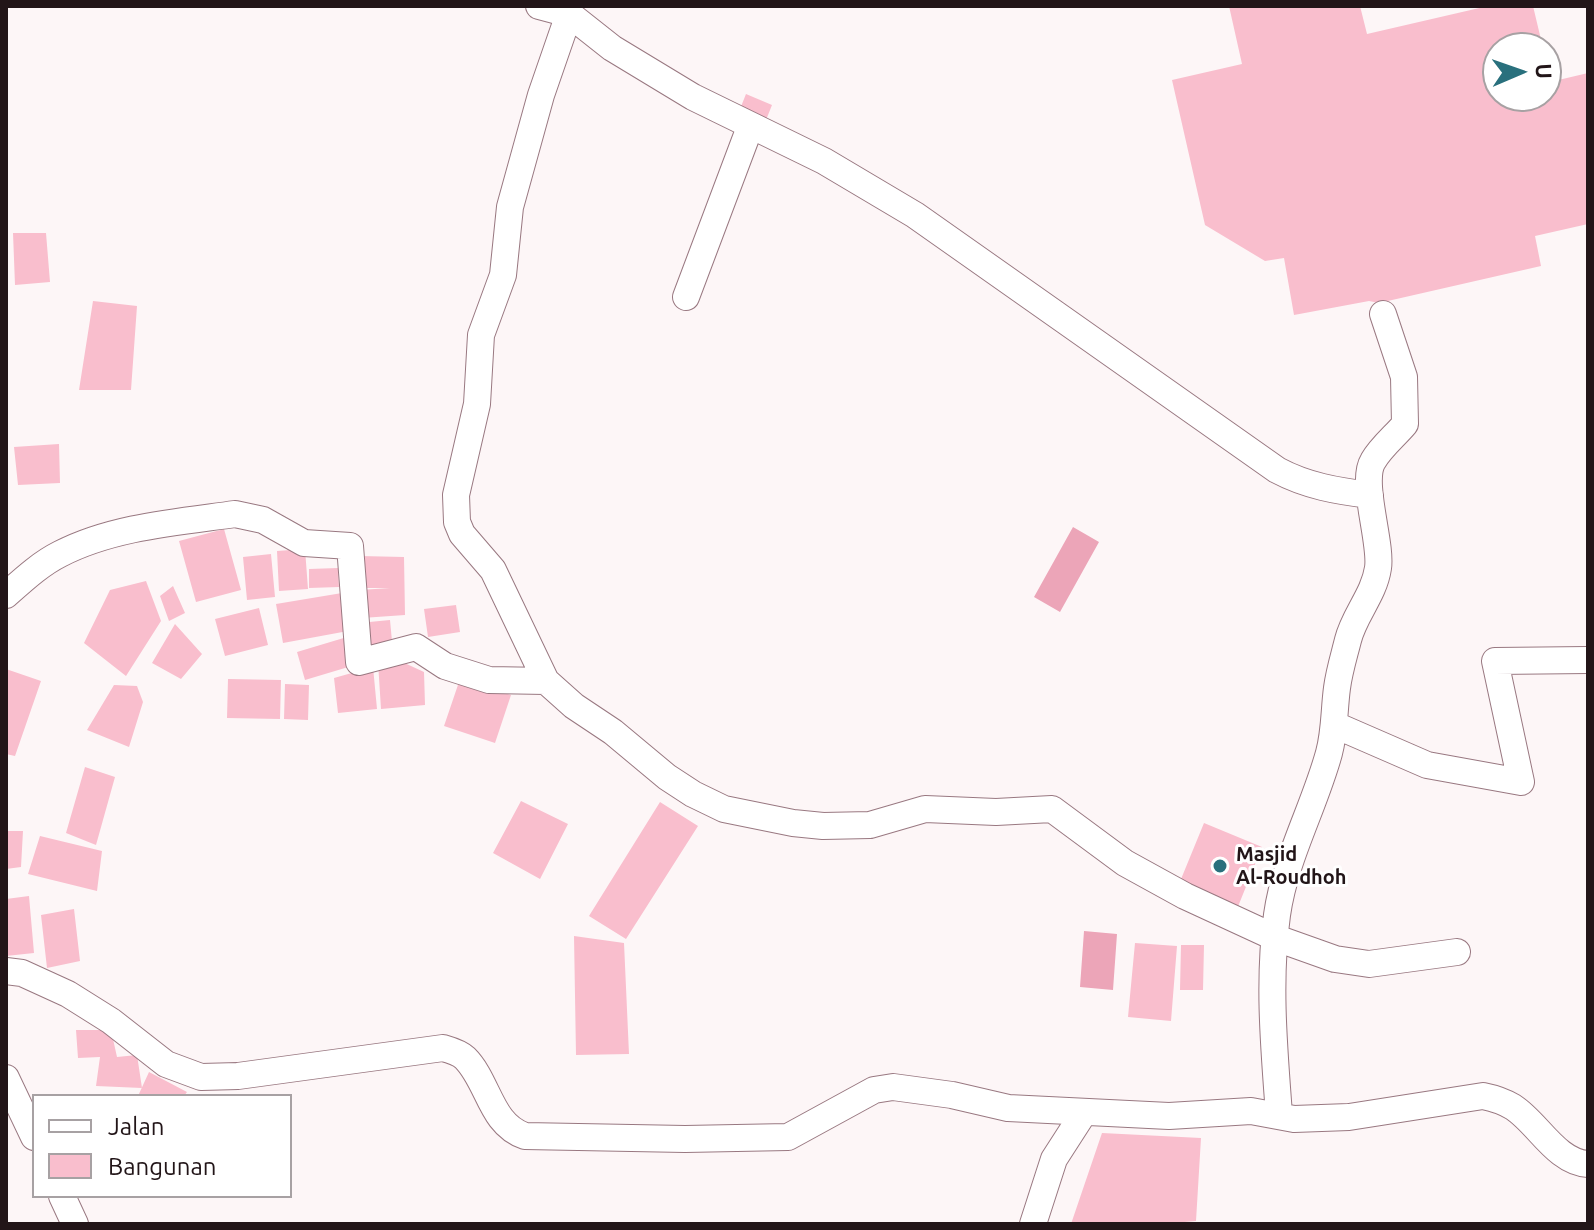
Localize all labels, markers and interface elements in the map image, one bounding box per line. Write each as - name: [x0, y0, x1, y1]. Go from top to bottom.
- north arrow: [1482, 32, 1562, 112]
- text: U: [1532, 63, 1557, 79]
- place label: Masjid Al-Roudhoh: [1236, 842, 1347, 889]
- marker: Masjid Al-Roudhoh: [1211, 857, 1229, 875]
- legend: [32, 1094, 292, 1198]
- text: Jalan: [108, 1113, 165, 1140]
- text: Bangunan: [108, 1153, 217, 1180]

